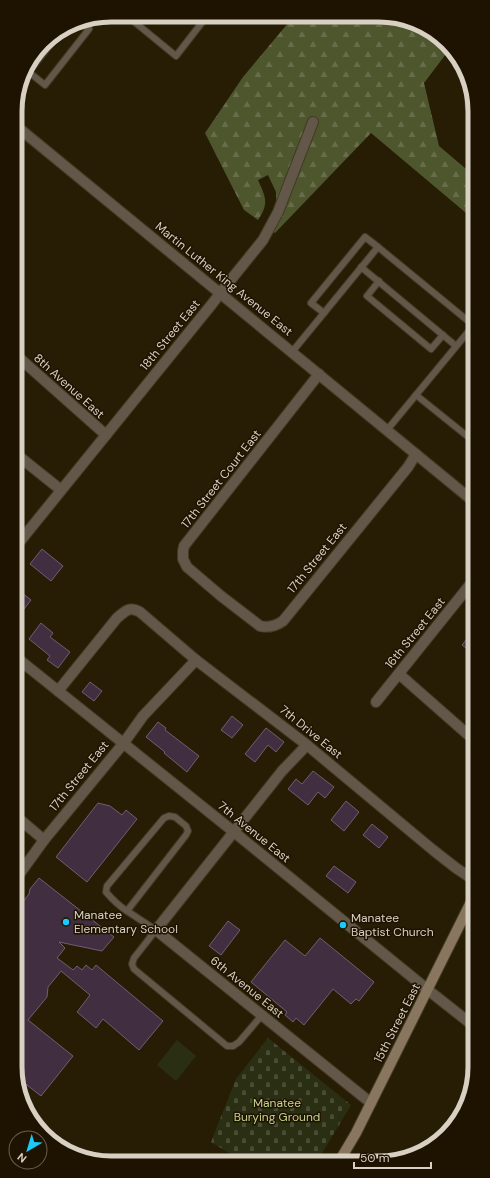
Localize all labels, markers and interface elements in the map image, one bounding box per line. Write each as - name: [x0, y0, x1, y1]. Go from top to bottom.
- street label: Martin Luther King Avenue East: [152, 219, 296, 340]
- street label: 18th Street East: [136, 296, 204, 374]
- street label: 8th Avenue East: [30, 350, 108, 422]
- street label: 17th Street Court East: [177, 426, 265, 532]
- street label: 17th Street East: [284, 519, 350, 596]
- street label: 16th Street East: [381, 594, 449, 672]
- street label: 7th Drive East: [276, 702, 346, 762]
- street label: 17th Street East: [46, 737, 112, 814]
- street label: 7th Avenue East: [214, 798, 294, 866]
- place label: Manatee Elementary School: [74, 907, 178, 937]
- place label: Manatee Baptist Church: [351, 910, 434, 940]
- marker: Manatee Elementary School: [61, 917, 71, 927]
- marker: Manatee Baptist Church: [338, 920, 348, 930]
- street label: 6th Avenue East: [207, 952, 287, 1022]
- street label: 15th Street East: [370, 980, 424, 1065]
- park label: Manatee Burying Ground: [234, 1095, 320, 1125]
- north arrow: [8, 1130, 48, 1170]
- scale bar: [354, 1144, 431, 1170]
- text: N: [14, 1150, 29, 1166]
- text: 50 m: [360, 1150, 389, 1166]

